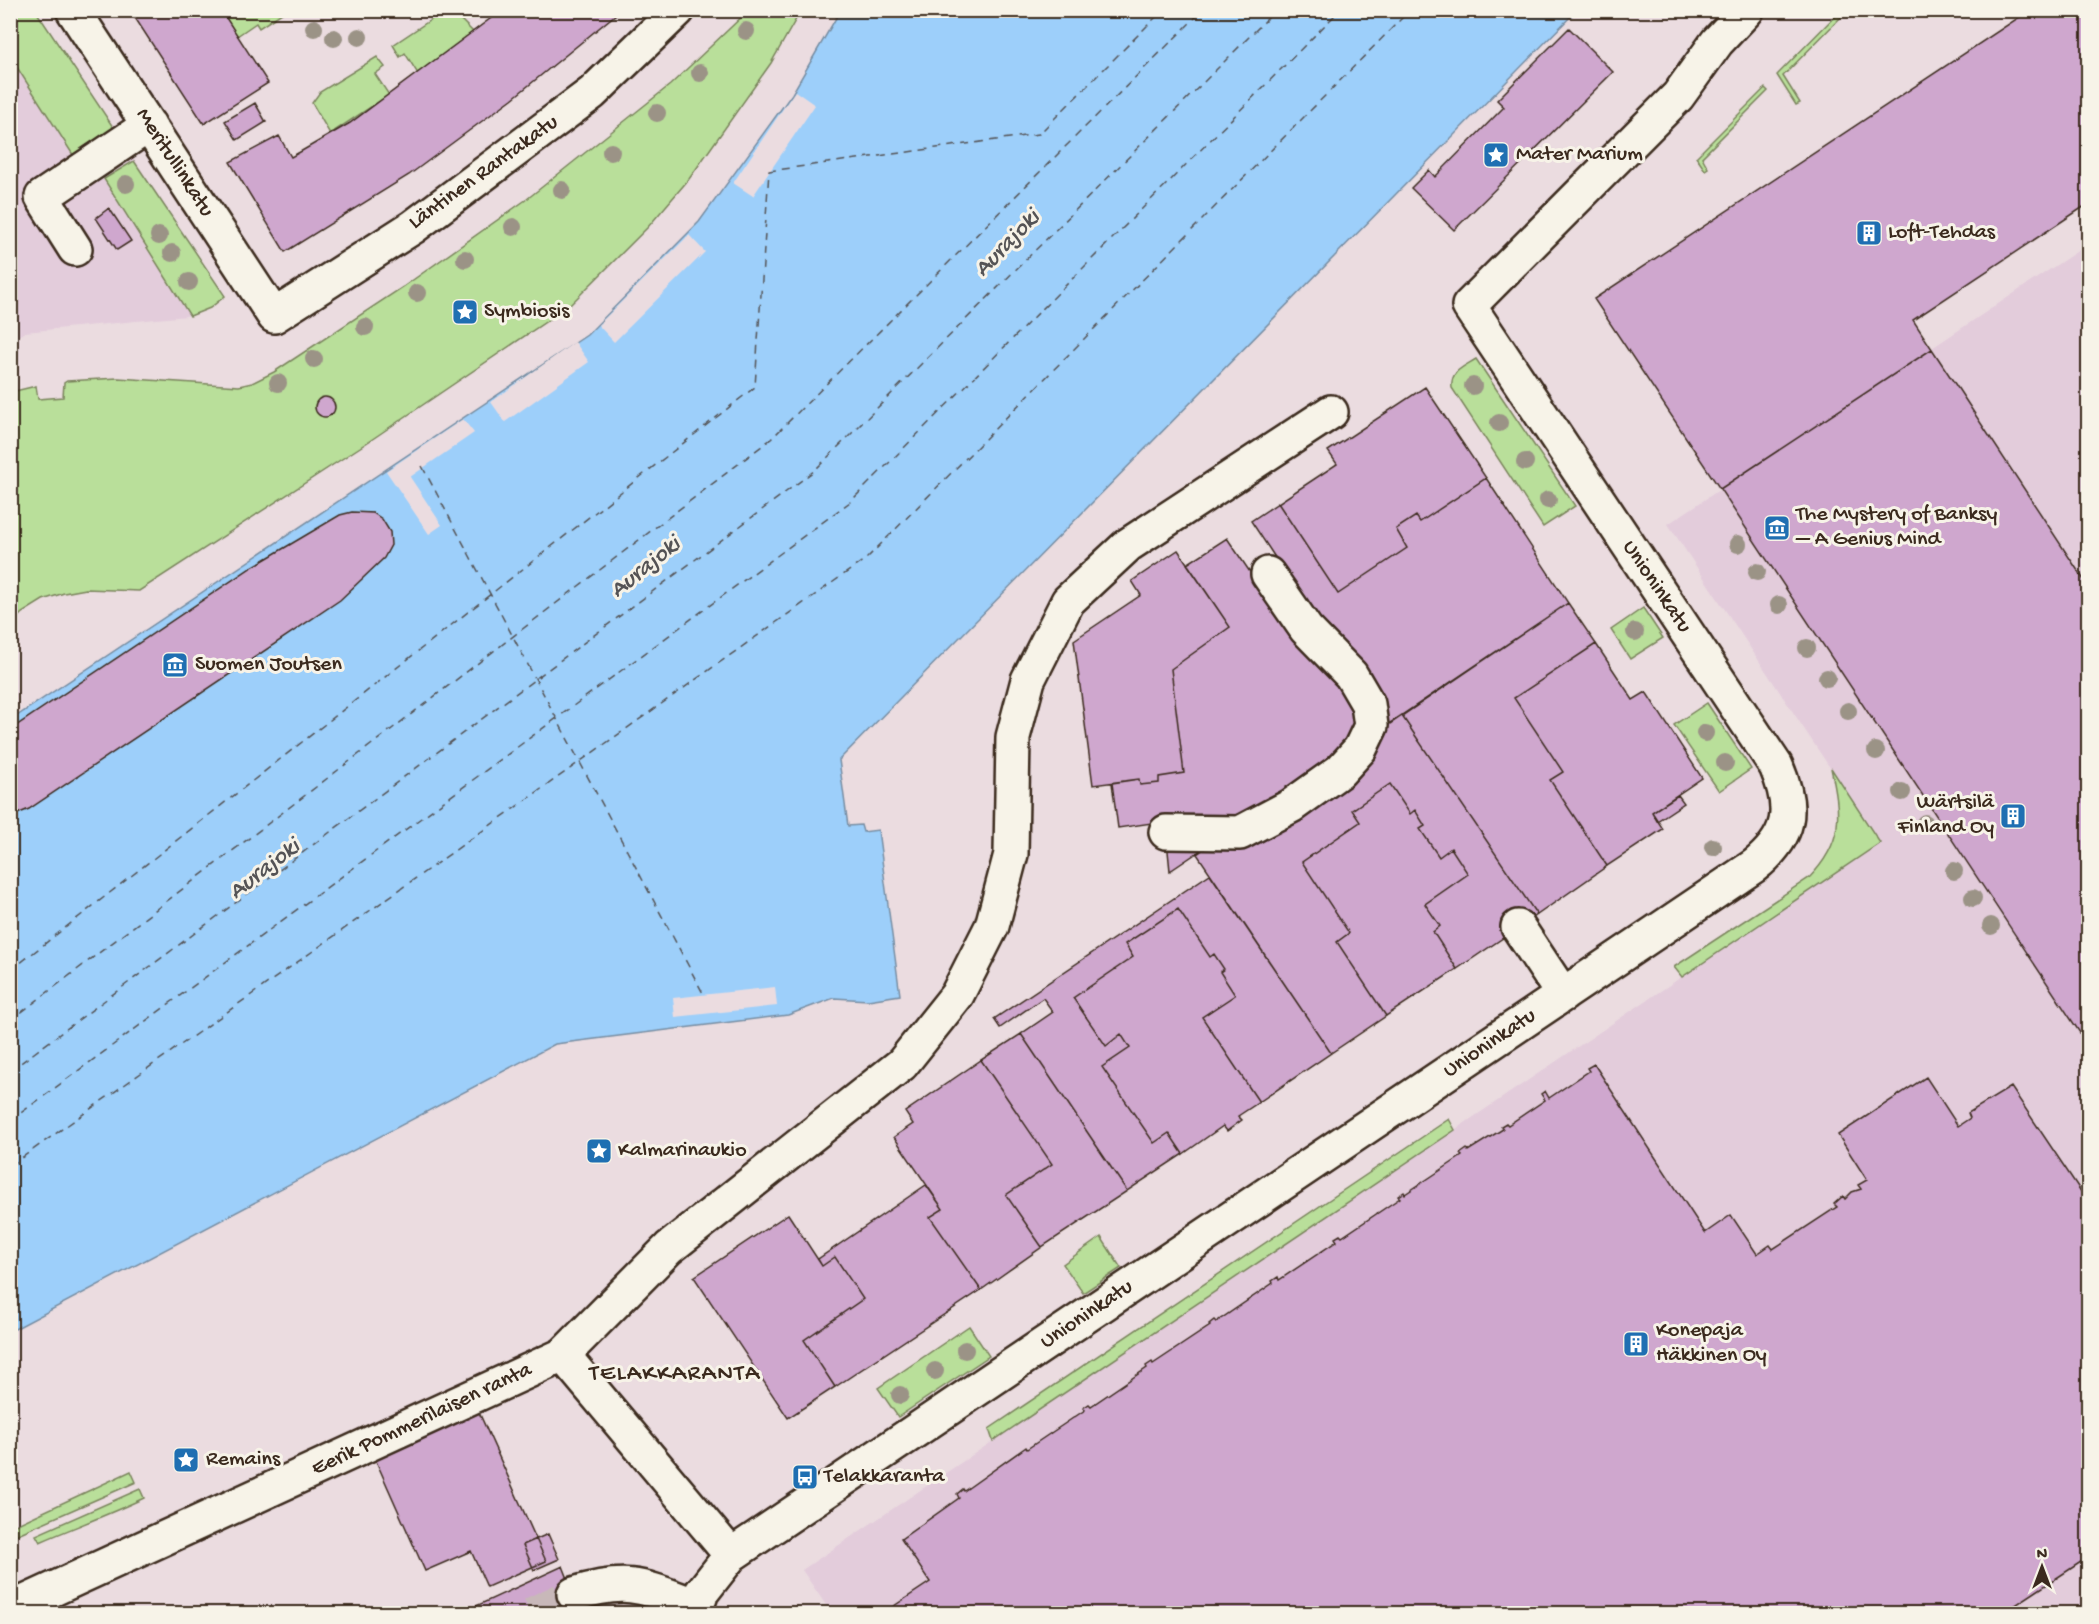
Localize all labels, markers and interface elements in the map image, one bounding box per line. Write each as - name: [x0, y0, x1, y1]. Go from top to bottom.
- street label: Meritullinkatu: [129, 104, 219, 222]
- street label: Läntinen Rantakatu: [404, 110, 564, 236]
- place icon: Mater Marium: [1481, 140, 1511, 170]
- place label: Mater Marium: [1516, 142, 1643, 168]
- water label: Aurajoki: [969, 202, 1049, 284]
- building icon: Loft-Tehdas: [1854, 218, 1884, 248]
- place label: Loft-Tehdas: [1888, 220, 1996, 246]
- place icon: Symbiosis: [450, 297, 480, 327]
- place label: Symbiosis: [484, 299, 570, 325]
- place label: The Mystery of Banksy – A Genius Mind: [1794, 502, 1997, 553]
- museum icon: The Mystery of Banksy – A Genius Mind: [1762, 513, 1792, 543]
- water label: Aurajoki: [605, 529, 689, 605]
- street label: Unioninkatu: [1615, 536, 1697, 638]
- museum icon: Suomen Joutsen: [160, 650, 190, 680]
- place label: Suomen Joutsen: [195, 652, 342, 678]
- place label: Wärtsilä Finland Oy: [1897, 790, 1995, 841]
- building icon: Wärtsilä Finland Oy: [1998, 801, 2028, 831]
- water label: Aurajoki: [224, 831, 309, 907]
- street label: Unioninkatu: [1439, 1003, 1541, 1085]
- place icon: Kalmarinaukio: [584, 1136, 614, 1166]
- place label: Kalmarinaukio: [618, 1138, 747, 1164]
- street label: Unioninkatu: [1036, 1274, 1138, 1356]
- place label: Konepaja Häkkinen Oy: [1656, 1318, 1767, 1369]
- building icon: Konepaja Häkkinen Oy: [1621, 1329, 1651, 1359]
- street label: Eerik Pommerilaisen ranta: [308, 1357, 537, 1482]
- district label: TELAKKARANTA: [587, 1360, 761, 1389]
- place icon: Remains: [171, 1445, 201, 1475]
- place label: Remains: [206, 1447, 281, 1473]
- bus stop icon: Telakkaranta: [790, 1462, 820, 1492]
- place label: Telakkaranta: [822, 1464, 945, 1490]
- north arrow: [2012, 1537, 2072, 1597]
- text: N: [2037, 1546, 2048, 1565]

